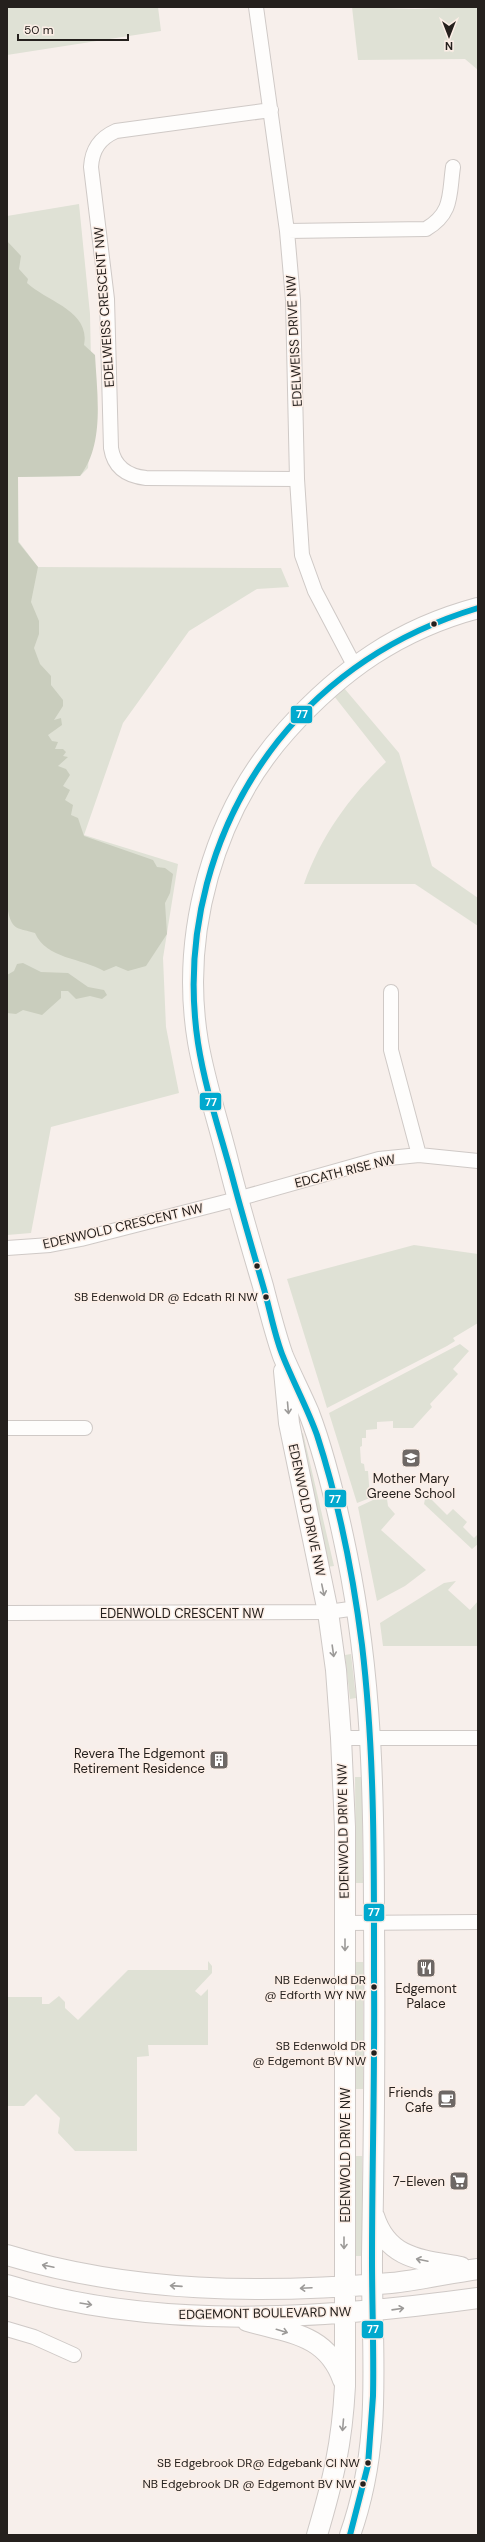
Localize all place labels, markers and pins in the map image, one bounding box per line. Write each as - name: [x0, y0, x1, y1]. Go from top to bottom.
- unlabelled marker: [429, 619, 439, 629]
- unlabelled marker: [252, 1261, 262, 1271]
- place label: SB Edenwold DR @ Edcath RI NW: [74, 1289, 258, 1305]
- marker: SB Edenwold DR @ Edcath RI NW: [261, 1292, 271, 1302]
- school or university icon: Mother Mary Greene School: [400, 1447, 422, 1469]
- place label: Mother Mary Greene School: [367, 1470, 455, 1502]
- place label: Revera The Edgemont Retirement Residence: [73, 1745, 205, 1777]
- building icon: Revera The Edgemont Retirement Residence: [208, 1749, 230, 1771]
- restaurant icon: Edgemont Palace: [415, 1957, 437, 1979]
- place label: NB Edenwold DR @ Edforth WY NW: [265, 1972, 366, 2003]
- place label: Edgemont Palace: [395, 1980, 457, 2012]
- marker: NB Edenwold DR @ Edforth WY NW: [369, 1982, 379, 1992]
- place label: SB Edenwold DR @ Edgemont BV NW: [252, 2038, 366, 2069]
- marker: SB Edenwold DR @ Edgemont BV NW: [369, 2048, 379, 2058]
- place label: Friends Cafe: [389, 2084, 433, 2116]
- cafe icon: Friends Cafe: [436, 2088, 458, 2110]
- supermarket icon: 7-Eleven: [448, 2170, 470, 2192]
- place label: 7-Eleven: [393, 2173, 445, 2190]
- place label: SB Edgebrook DR@ Edgebank CI NW: [157, 2455, 360, 2471]
- marker: SB Edgebrook DR@ Edgebank CI NW: [363, 2458, 373, 2468]
- place label: NB Edgebrook DR @ Edgemont BV NW: [142, 2476, 356, 2492]
- marker: NB Edgebrook DR @ Edgemont BV NW: [358, 2479, 368, 2489]

